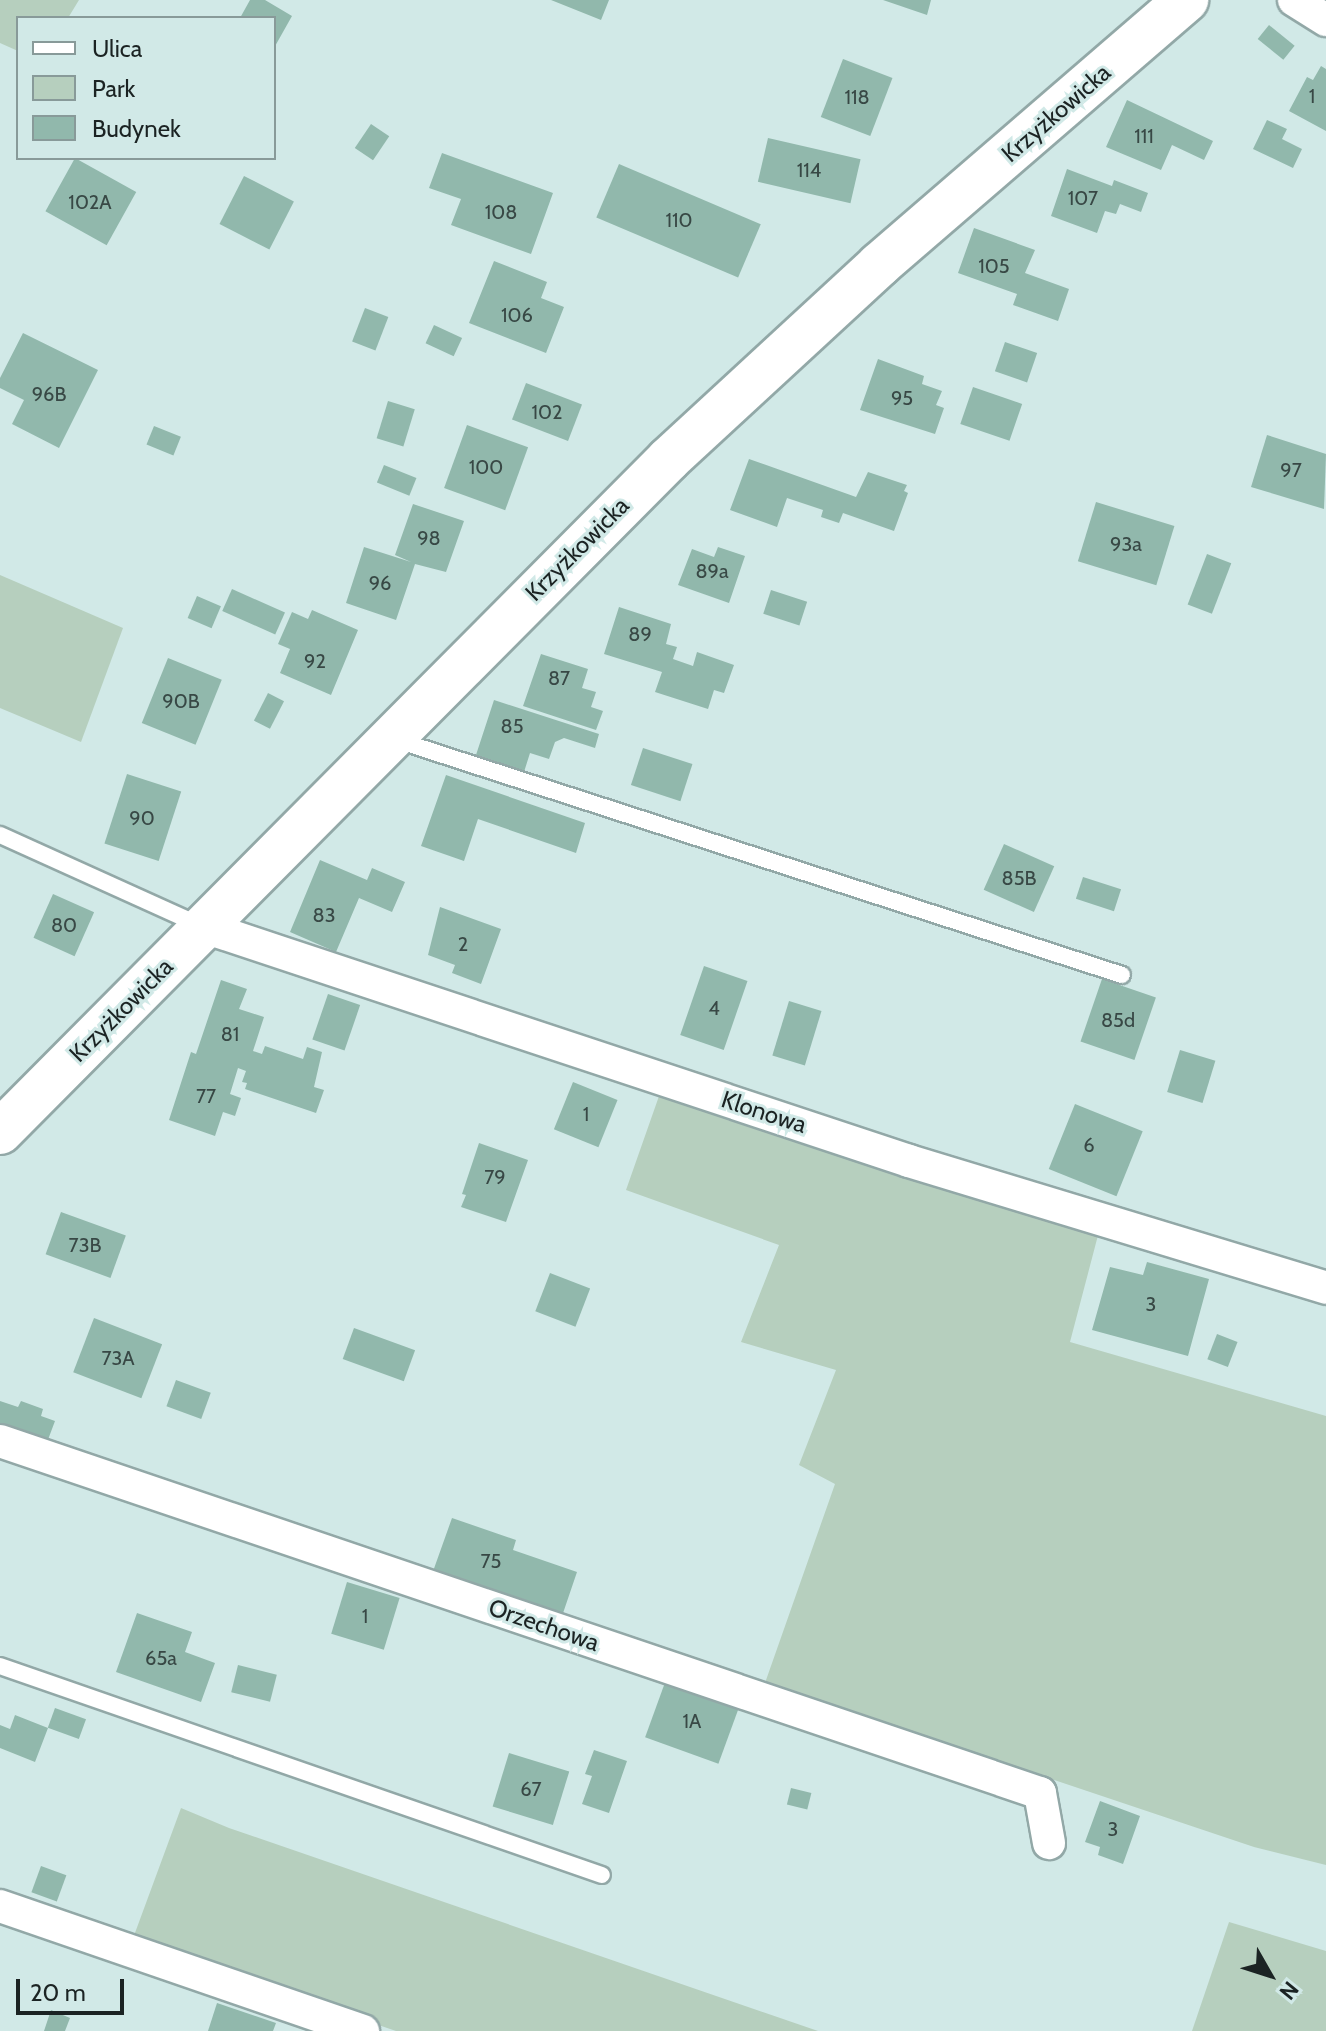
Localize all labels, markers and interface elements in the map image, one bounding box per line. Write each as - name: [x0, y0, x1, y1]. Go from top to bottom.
- legend: [16, 16, 276, 160]
- text: Ulica: [92, 34, 142, 63]
- street label: Krzyżkowicka: [996, 58, 1116, 168]
- text: Park: [92, 74, 135, 103]
- house number: 1: [1309, 84, 1315, 108]
- house number: 118: [844, 85, 870, 109]
- text: Budynek: [92, 114, 181, 143]
- house number: 111: [1134, 124, 1154, 148]
- house number: 114: [797, 158, 821, 182]
- house number: 107: [1068, 186, 1098, 210]
- house number: 102A: [68, 190, 112, 214]
- house number: 108: [485, 200, 517, 224]
- house number: 110: [666, 208, 692, 232]
- house number: 105: [978, 254, 1010, 278]
- house number: 106: [501, 303, 533, 327]
- house number: 96B: [32, 382, 66, 406]
- house number: 95: [891, 386, 913, 410]
- house number: 102: [532, 400, 562, 424]
- house number: 100: [469, 455, 503, 479]
- house number: 97: [1280, 458, 1302, 482]
- street label: Krzyżkowicka: [519, 491, 635, 607]
- house number: 98: [417, 526, 441, 550]
- house number: 93a: [1110, 532, 1142, 556]
- house number: 89a: [695, 559, 729, 583]
- house number: 96: [369, 571, 391, 595]
- house number: 89: [628, 622, 652, 646]
- house number: 92: [304, 649, 326, 673]
- house number: 87: [548, 666, 570, 690]
- house number: 90B: [162, 689, 200, 713]
- house number: 85: [501, 714, 523, 738]
- house number: 90: [129, 806, 155, 830]
- house number: 85B: [1002, 866, 1036, 890]
- house number: 83: [313, 903, 335, 927]
- house number: 80: [51, 913, 77, 937]
- house number: 2: [458, 932, 468, 956]
- street label: Krzyżkowicka: [63, 952, 179, 1068]
- house number: 4: [708, 996, 720, 1020]
- house number: 85d: [1101, 1008, 1135, 1032]
- house number: 81: [221, 1022, 239, 1046]
- house number: 77: [196, 1084, 216, 1108]
- street label: Klonowa: [718, 1085, 810, 1139]
- house number: 1: [583, 1102, 589, 1126]
- house number: 6: [1083, 1133, 1095, 1157]
- house number: 79: [484, 1165, 506, 1189]
- house number: 73B: [69, 1233, 101, 1257]
- house number: 3: [1146, 1292, 1156, 1316]
- house number: 73A: [101, 1346, 135, 1370]
- house number: 75: [481, 1549, 501, 1573]
- street label: Orzechowa: [485, 1593, 603, 1657]
- house number: 1: [362, 1604, 368, 1628]
- house number: 65a: [145, 1646, 177, 1670]
- house number: 1A: [683, 1709, 701, 1733]
- house number: 67: [520, 1777, 542, 1801]
- house number: 3: [1108, 1817, 1118, 1841]
- north arrow: [1230, 1935, 1310, 2015]
- scale bar: [20, 1963, 128, 2013]
- text: N: [1274, 1976, 1304, 2005]
- text: 20 m: [30, 1978, 86, 2007]

